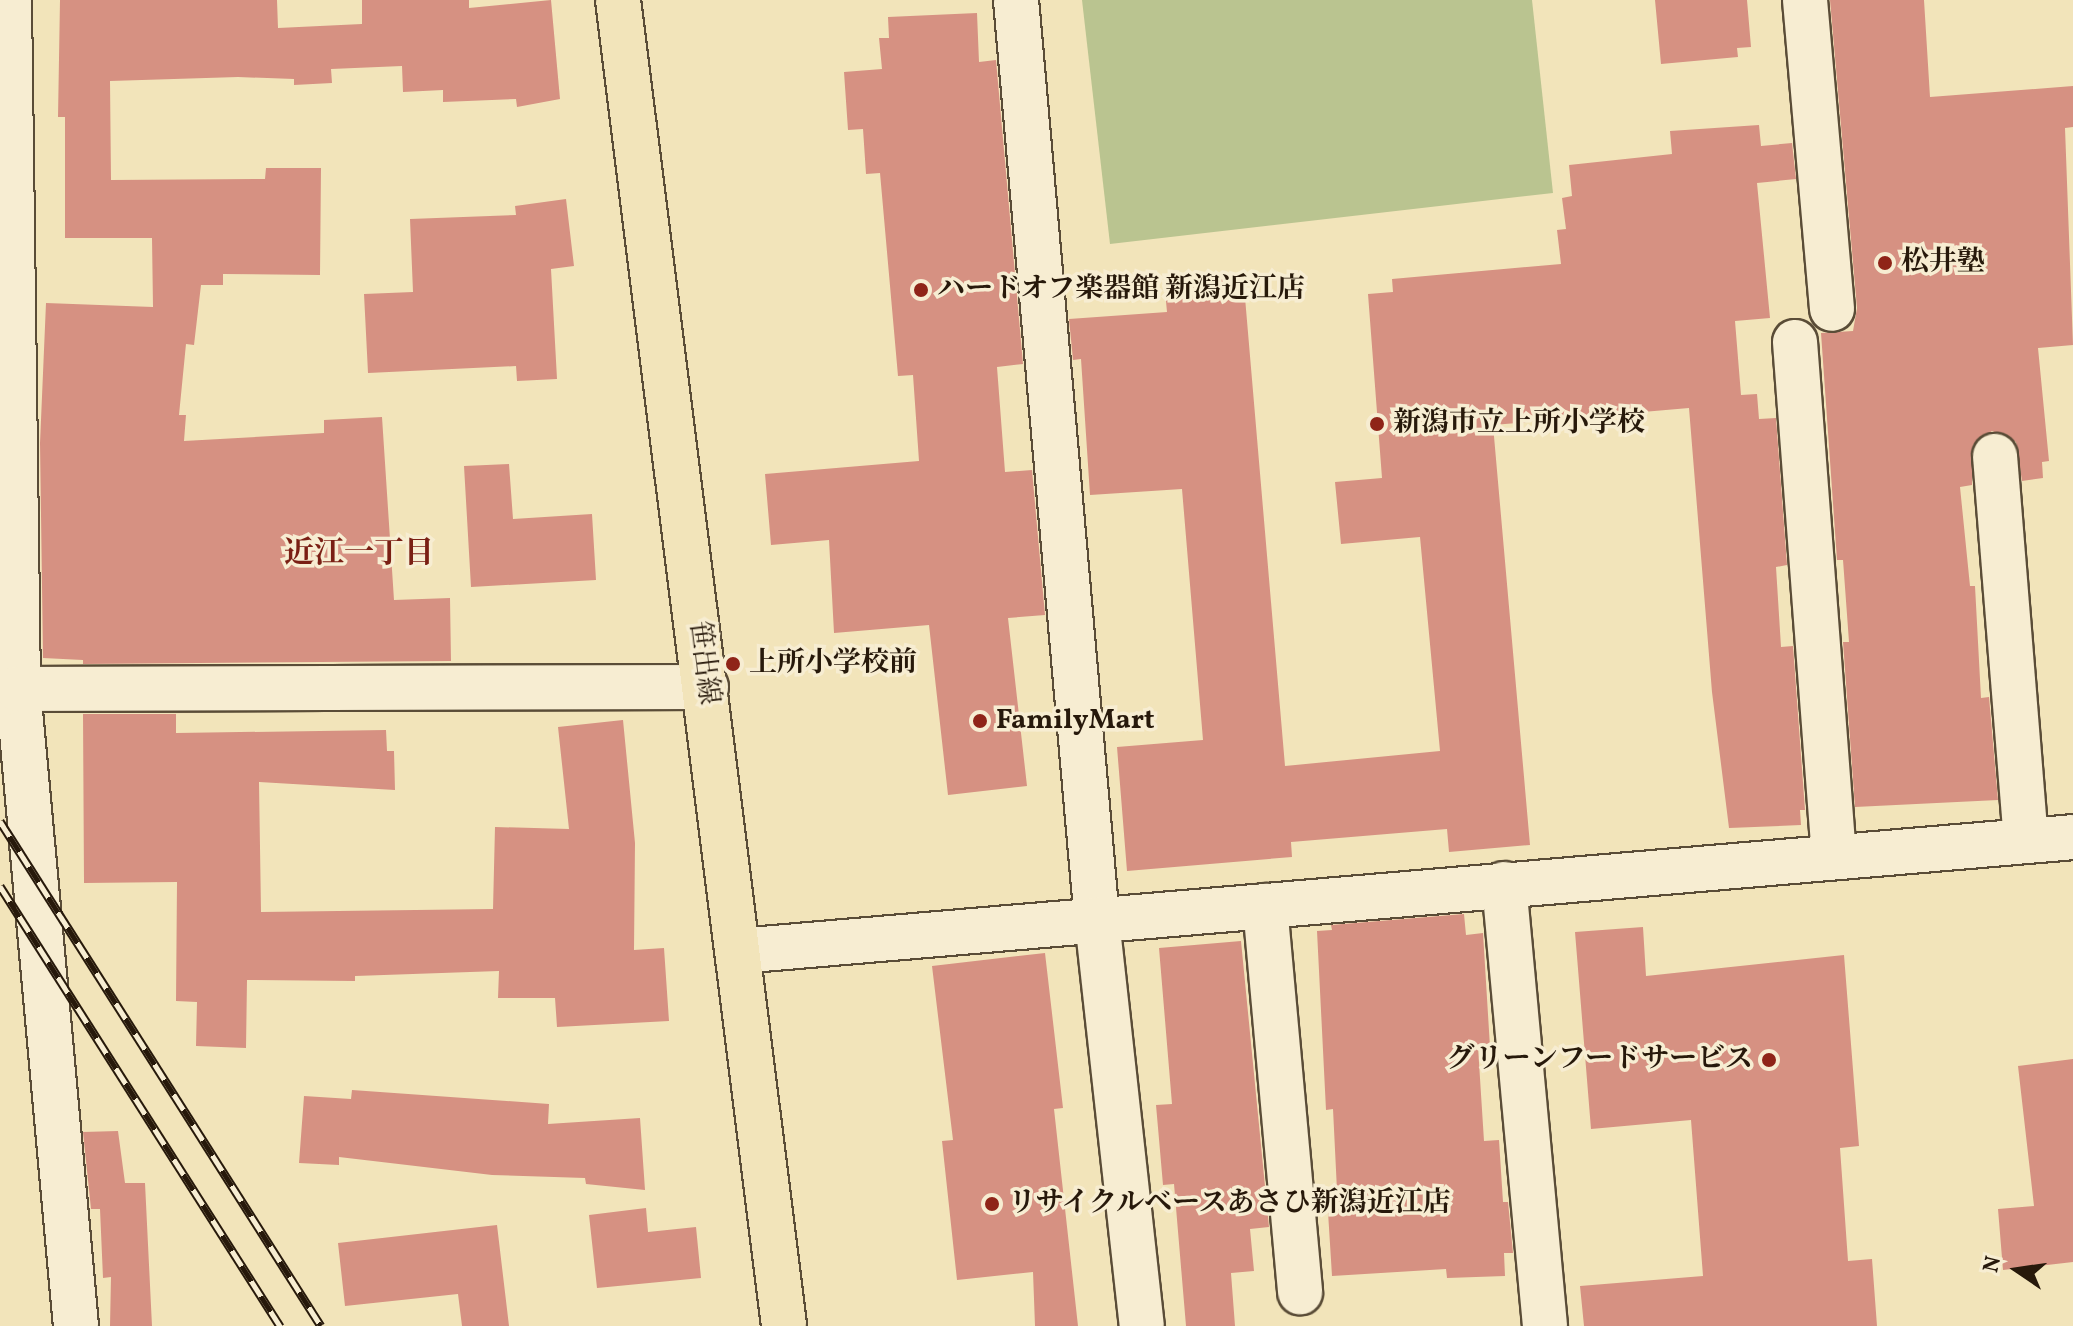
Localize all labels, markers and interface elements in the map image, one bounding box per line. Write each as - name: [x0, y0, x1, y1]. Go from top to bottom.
- place label: 松井塾: [1901, 246, 1985, 280]
- marker: 松井塾: [1876, 254, 1894, 272]
- place label: ハードオフ楽器館 新潟近江店: [937, 273, 1307, 307]
- marker: ハードオフ楽器館 新潟近江店: [912, 281, 930, 299]
- place label: 新潟市立上所小学校: [1393, 407, 1645, 441]
- marker: 新潟市立上所小学校: [1368, 415, 1386, 433]
- district label: 近江一丁目: [284, 536, 434, 572]
- street label: 笹出線: [681, 619, 725, 707]
- place label: 上所小学校前: [749, 647, 917, 681]
- marker: 上所小学校前: [724, 655, 742, 673]
- place label: FamilyMart: [996, 704, 1155, 738]
- marker: FamilyMart: [971, 712, 989, 730]
- place label: グリーンフードサービス: [1446, 1043, 1753, 1077]
- marker: グリーンフードサービス: [1760, 1051, 1778, 1069]
- place label: リサイクルベースあさひ新潟近江店: [1008, 1187, 1456, 1221]
- marker: リサイクルベースあさひ新潟近江店: [983, 1195, 1001, 1213]
- north arrow: [1977, 1230, 2057, 1310]
- text: N: [1976, 1253, 2010, 1276]

